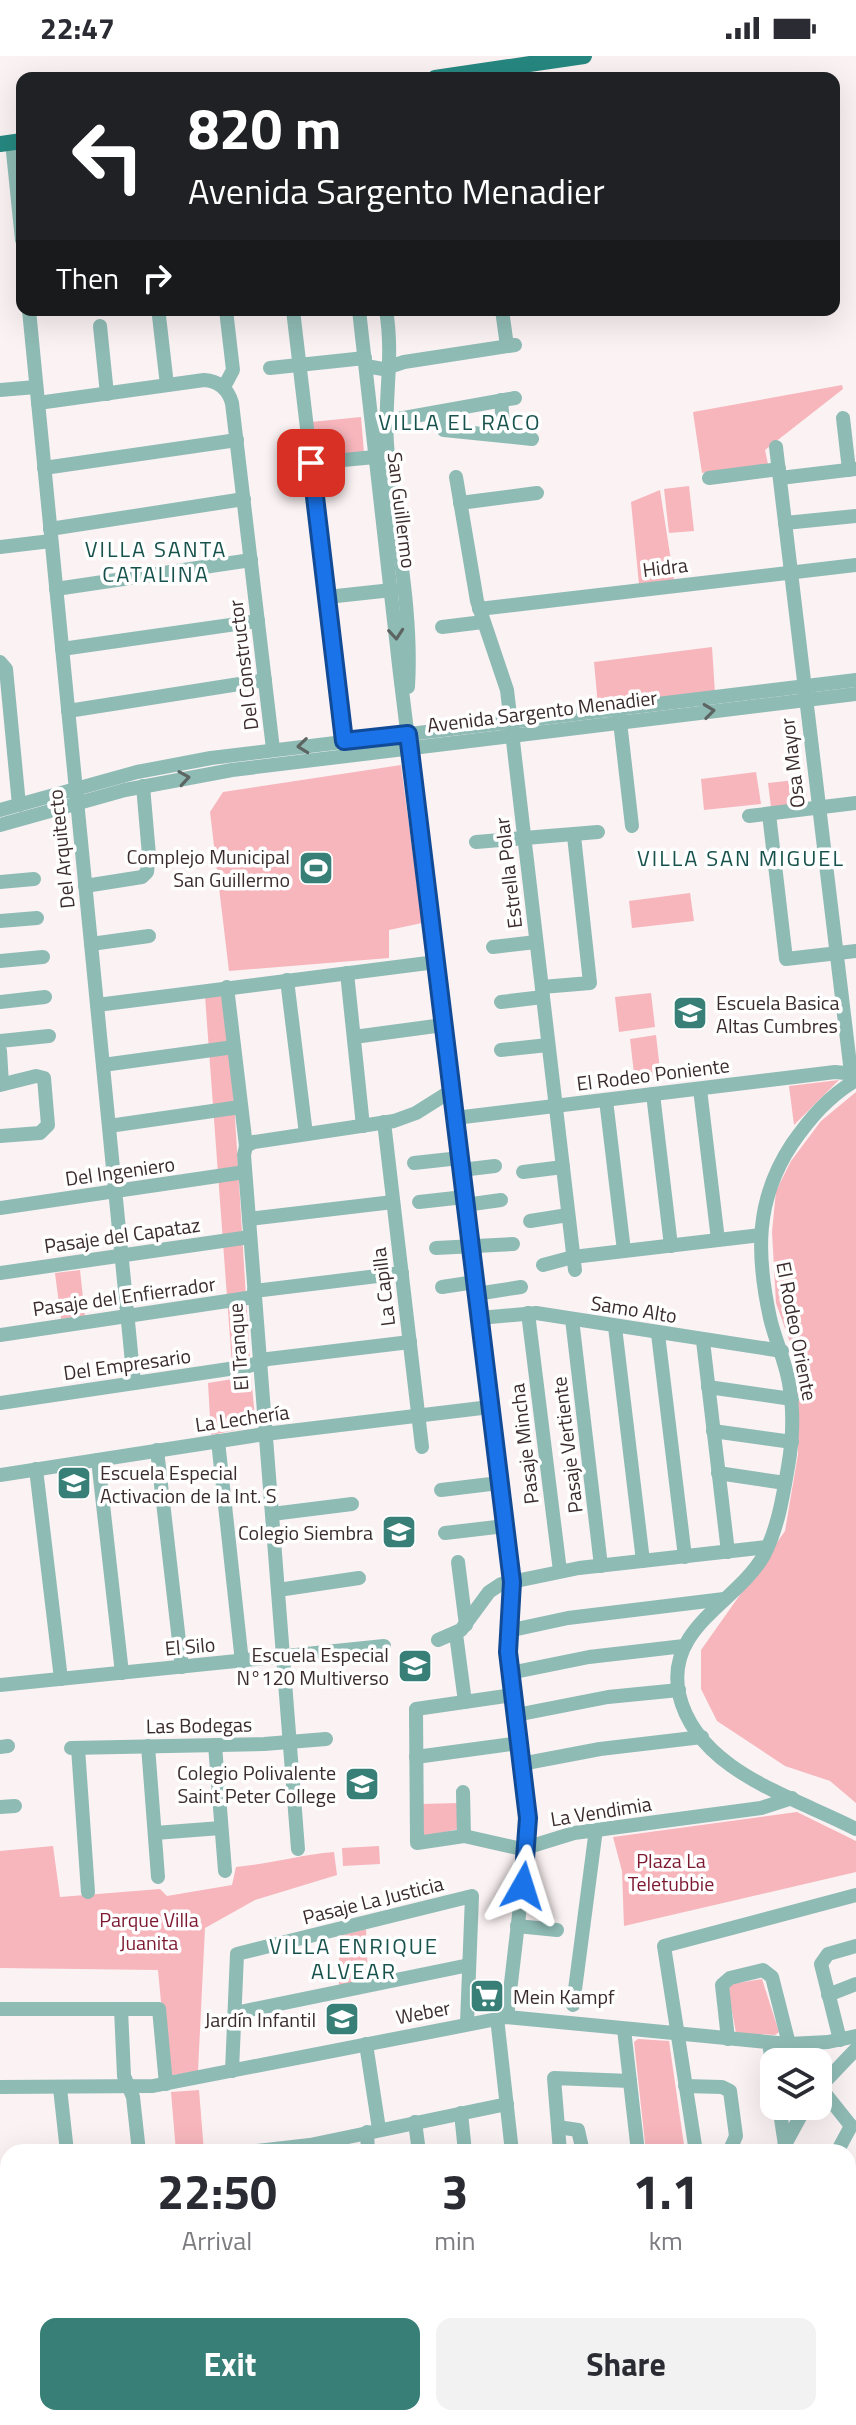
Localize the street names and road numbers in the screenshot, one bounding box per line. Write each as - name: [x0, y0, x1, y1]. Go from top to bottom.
- street label: San Guillermo: [379, 450, 425, 570]
- street label: Hidra: [641, 549, 689, 585]
- street label: Del Constructor: [220, 598, 266, 732]
- street label: Avenida Sargento Menadier: [425, 682, 659, 740]
- street label: Osa Mayor: [771, 716, 813, 810]
- street label: Del Arquitecto: [39, 788, 83, 910]
- street label: Estrella Polar: [486, 816, 530, 930]
- street label: El Rodeo Poniente: [575, 1049, 731, 1099]
- street label: Del Ingeniero: [63, 1148, 177, 1194]
- street label: Pasaje del Capataz: [42, 1209, 202, 1261]
- street label: La Capilla: [363, 1246, 403, 1328]
- street label: El Rodeo Oriente: [768, 1259, 826, 1403]
- street label: Pasaje del Enfierrador: [30, 1268, 218, 1324]
- street label: Samo Alto: [589, 1287, 679, 1331]
- street label: El Tranque: [219, 1302, 257, 1392]
- street label: Del Empresario: [61, 1340, 193, 1388]
- street label: Pasaje Vertiente: [543, 1375, 591, 1515]
- street label: Pasaje Mincha: [501, 1382, 547, 1506]
- street label: La Lechería: [193, 1396, 291, 1440]
- street label: El Silo: [164, 1628, 216, 1664]
- street label: Las Bodegas: [146, 1709, 252, 1741]
- street label: La Vendimia: [548, 1788, 654, 1834]
- street label: Pasaje La Justicia: [299, 1868, 447, 1932]
- street label: Weber: [393, 1992, 453, 2032]

